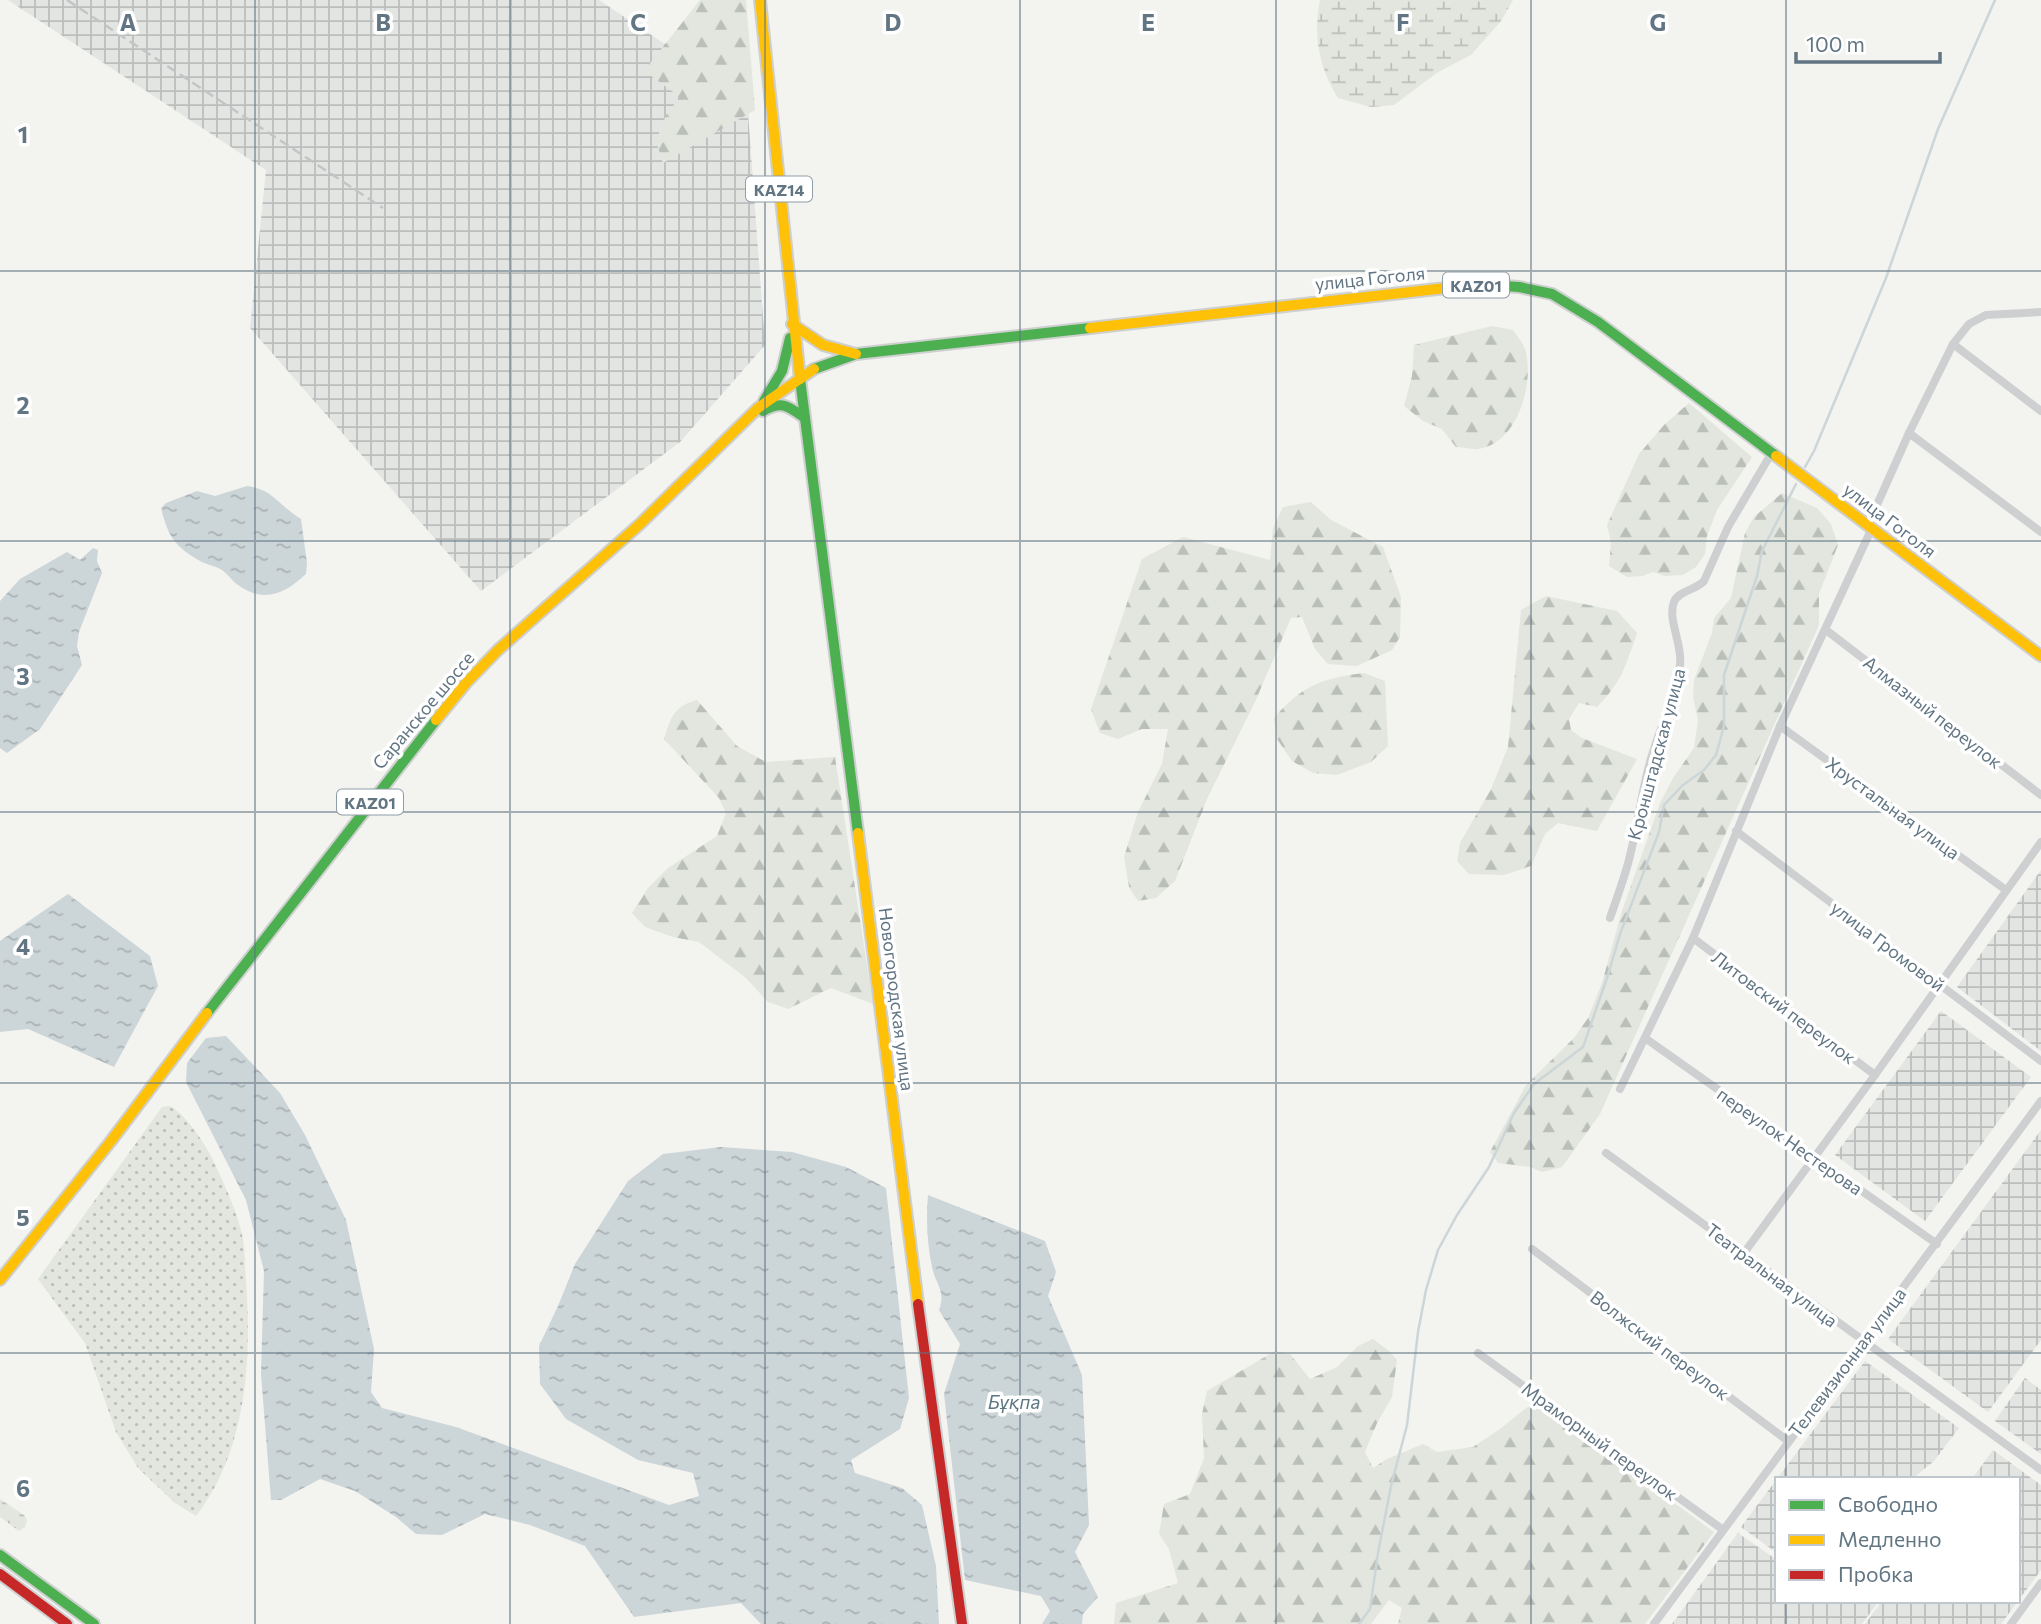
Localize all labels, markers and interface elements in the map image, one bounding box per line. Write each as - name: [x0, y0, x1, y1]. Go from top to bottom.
- text: A: [120, 8, 137, 36]
- text: B: [375, 8, 391, 36]
- text: C: [630, 8, 646, 36]
- text: D: [885, 8, 902, 36]
- text: E: [1141, 8, 1155, 36]
- text: F: [1396, 8, 1410, 36]
- text: G: [1650, 8, 1666, 36]
- scale bar: [1796, 21, 1940, 65]
- text: 100 m: [1806, 31, 1865, 56]
- text: 1: [18, 120, 28, 148]
- road number: KAZ14: [746, 176, 812, 202]
- street label: улица Гоголя: [1314, 261, 1426, 295]
- road number: KАZ01: [1443, 272, 1509, 298]
- text: 2: [16, 391, 30, 419]
- street label: улица Гоголя: [1839, 478, 1941, 562]
- street label: Саранское шоссе: [367, 647, 479, 773]
- street label: Алмазный переулок: [1859, 651, 2007, 773]
- text: 3: [16, 662, 30, 690]
- street label: Кронштадская улица: [1622, 666, 1690, 842]
- street label: Хрустальная улица: [1822, 752, 1964, 864]
- road number: KAZ01: [337, 790, 403, 814]
- street label: улица Громовой: [1827, 896, 1949, 996]
- street label: Новогородская улица: [875, 906, 919, 1092]
- text: 4: [16, 932, 30, 960]
- street label: Литовский переулок: [1708, 946, 1860, 1068]
- street label: переулок Нестерова: [1713, 1083, 1867, 1199]
- text: 5: [16, 1203, 30, 1231]
- street label: Театральная улица: [1702, 1218, 1842, 1332]
- street label: Телевизионная улица: [1784, 1283, 1910, 1441]
- street label: Волжский переулок: [1586, 1286, 1734, 1405]
- street label: Мраморный переулок: [1518, 1377, 1683, 1505]
- water label: Бұқпа: [988, 1390, 1040, 1413]
- text: 6: [16, 1474, 30, 1502]
- legend: [1775, 1477, 2020, 1603]
- text: Свободно: [1838, 1491, 1938, 1516]
- text: Медленно: [1838, 1526, 1942, 1551]
- text: Пробка: [1838, 1561, 1913, 1586]

